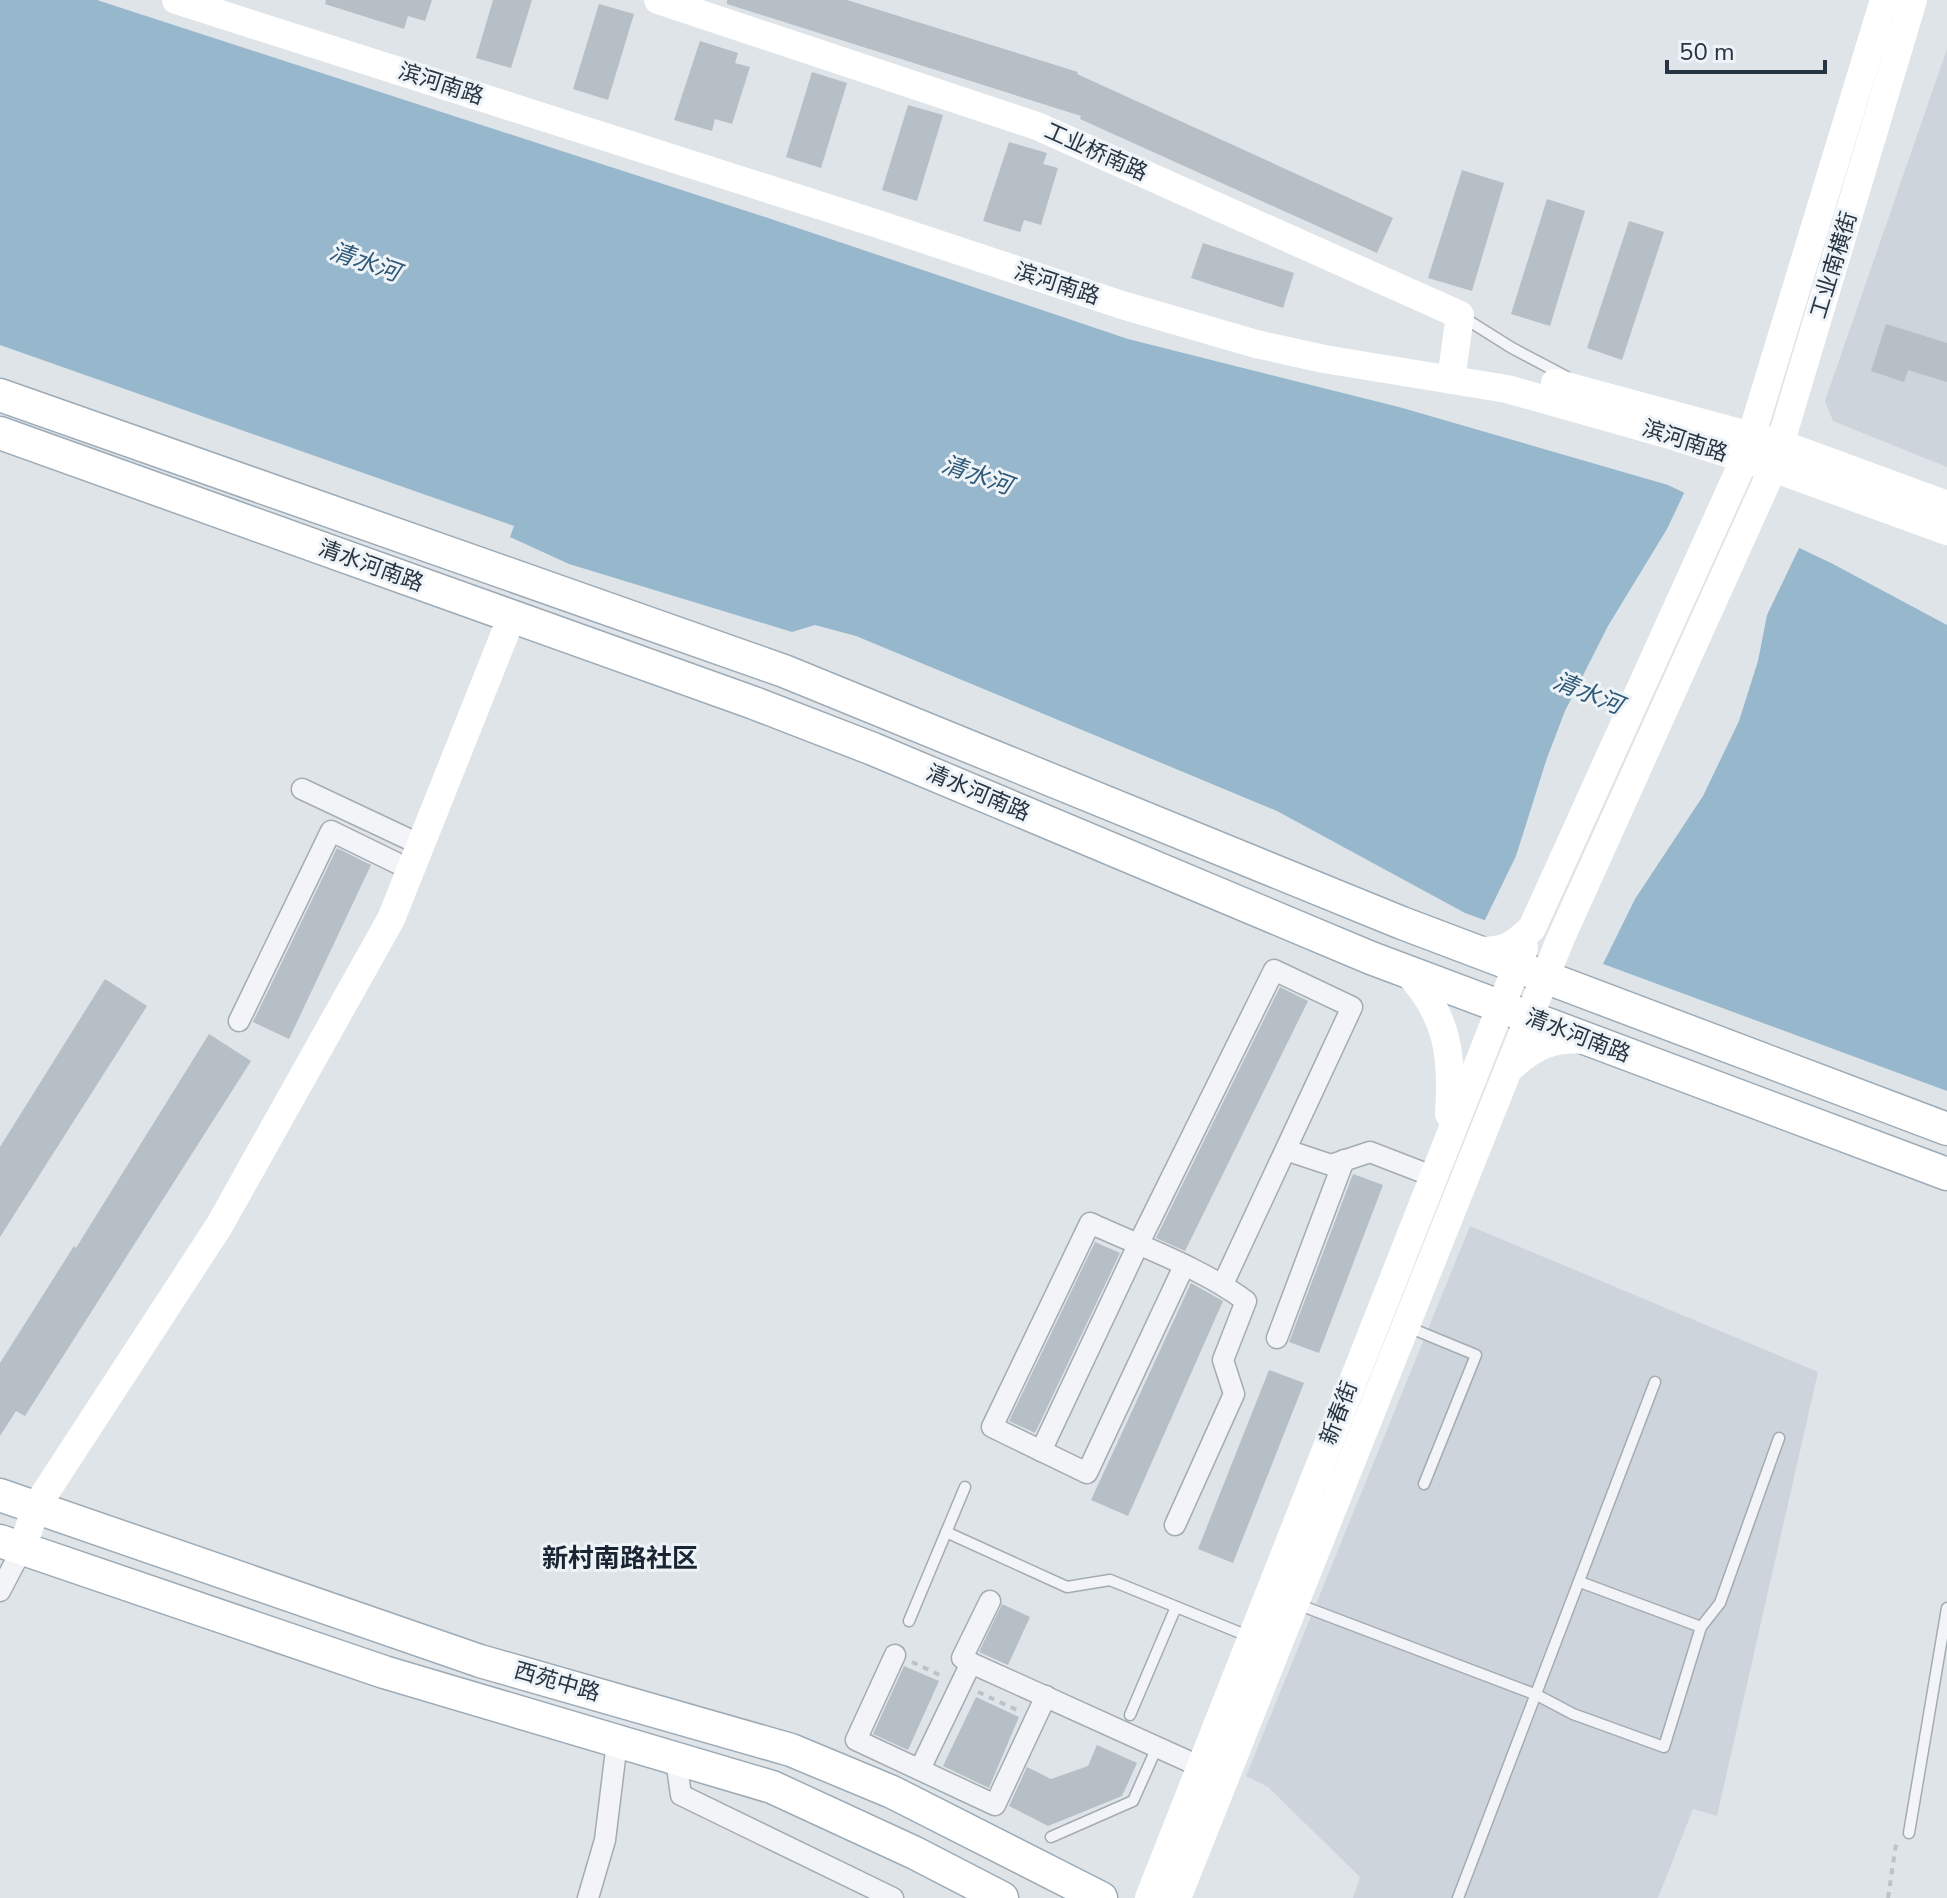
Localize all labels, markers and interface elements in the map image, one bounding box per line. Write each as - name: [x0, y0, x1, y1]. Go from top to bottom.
- scale bar: [1667, 24, 1825, 74]
- text: 50 m: [1679, 36, 1735, 68]
- street label: 滨河南路: [395, 56, 487, 112]
- street label: 工业桥南路: [1040, 116, 1152, 188]
- street label: 工业南横街: [1804, 208, 1864, 322]
- water label: 清水河: [326, 235, 408, 290]
- street label: 滨河南路: [1011, 256, 1103, 312]
- street label: 滨河南路: [1639, 413, 1731, 469]
- water label: 清水河: [938, 448, 1020, 503]
- street label: 清水河南路: [314, 533, 428, 599]
- water label: 清水河: [1549, 665, 1631, 723]
- street label: 清水河南路: [922, 758, 1034, 828]
- street label: 清水河南路: [1521, 1002, 1635, 1070]
- street label: 新春街: [1313, 1377, 1365, 1449]
- district label: 新村南路社区: [542, 1541, 698, 1576]
- street label: 西苑中路: [511, 1655, 603, 1709]

